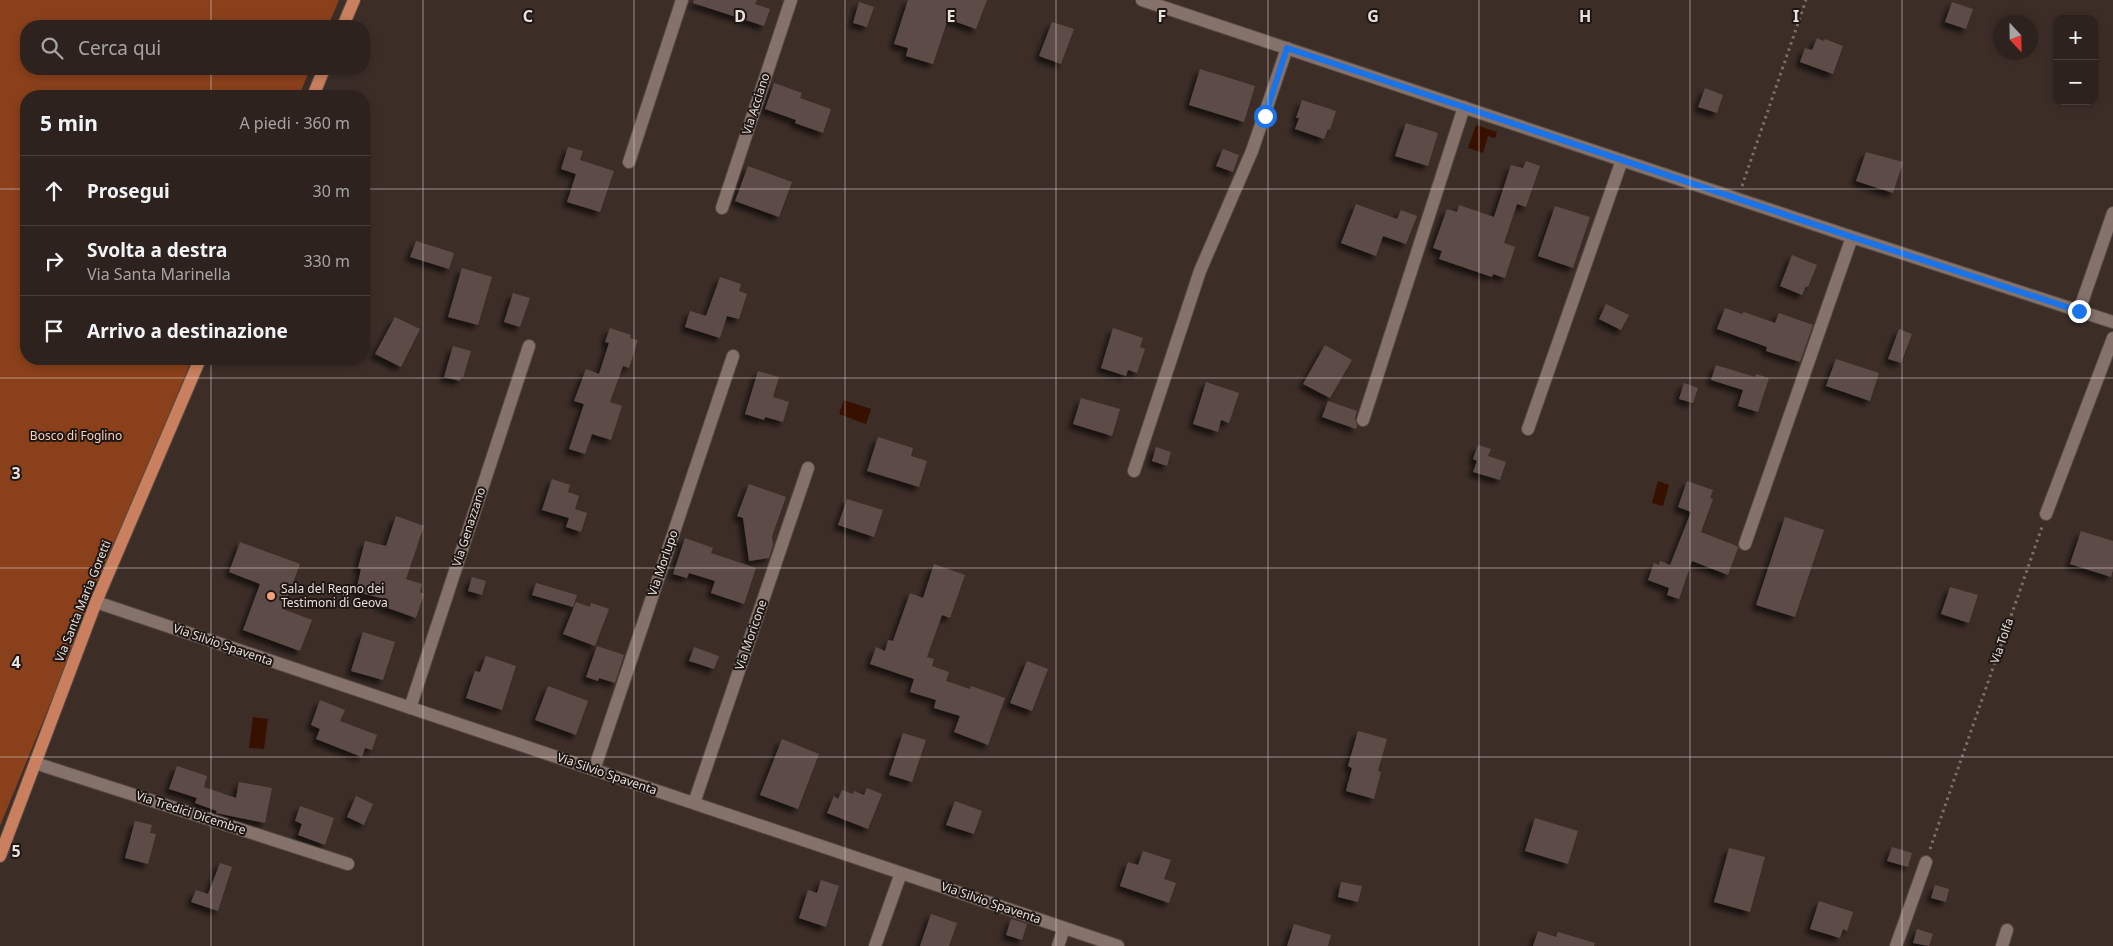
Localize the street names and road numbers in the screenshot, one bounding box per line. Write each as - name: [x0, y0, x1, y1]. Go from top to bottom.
- street label: Via Acciano: [738, 71, 773, 137]
- street label: Via Genazzano: [448, 485, 489, 569]
- street label: Via Morlupo: [643, 528, 682, 598]
- street label: Via Santa Maria Goretti: [50, 537, 115, 664]
- street label: Via Moricone: [731, 597, 771, 672]
- street label: Via Tolfa: [1986, 616, 2017, 666]
- street label: Via Silvio Spaventa: [171, 619, 275, 670]
- street label: Via Silvio Spaventa: [555, 748, 659, 799]
- street label: Via Tredici Dicembre: [134, 787, 249, 838]
- street label: Via Silvio Spaventa: [939, 877, 1043, 928]

